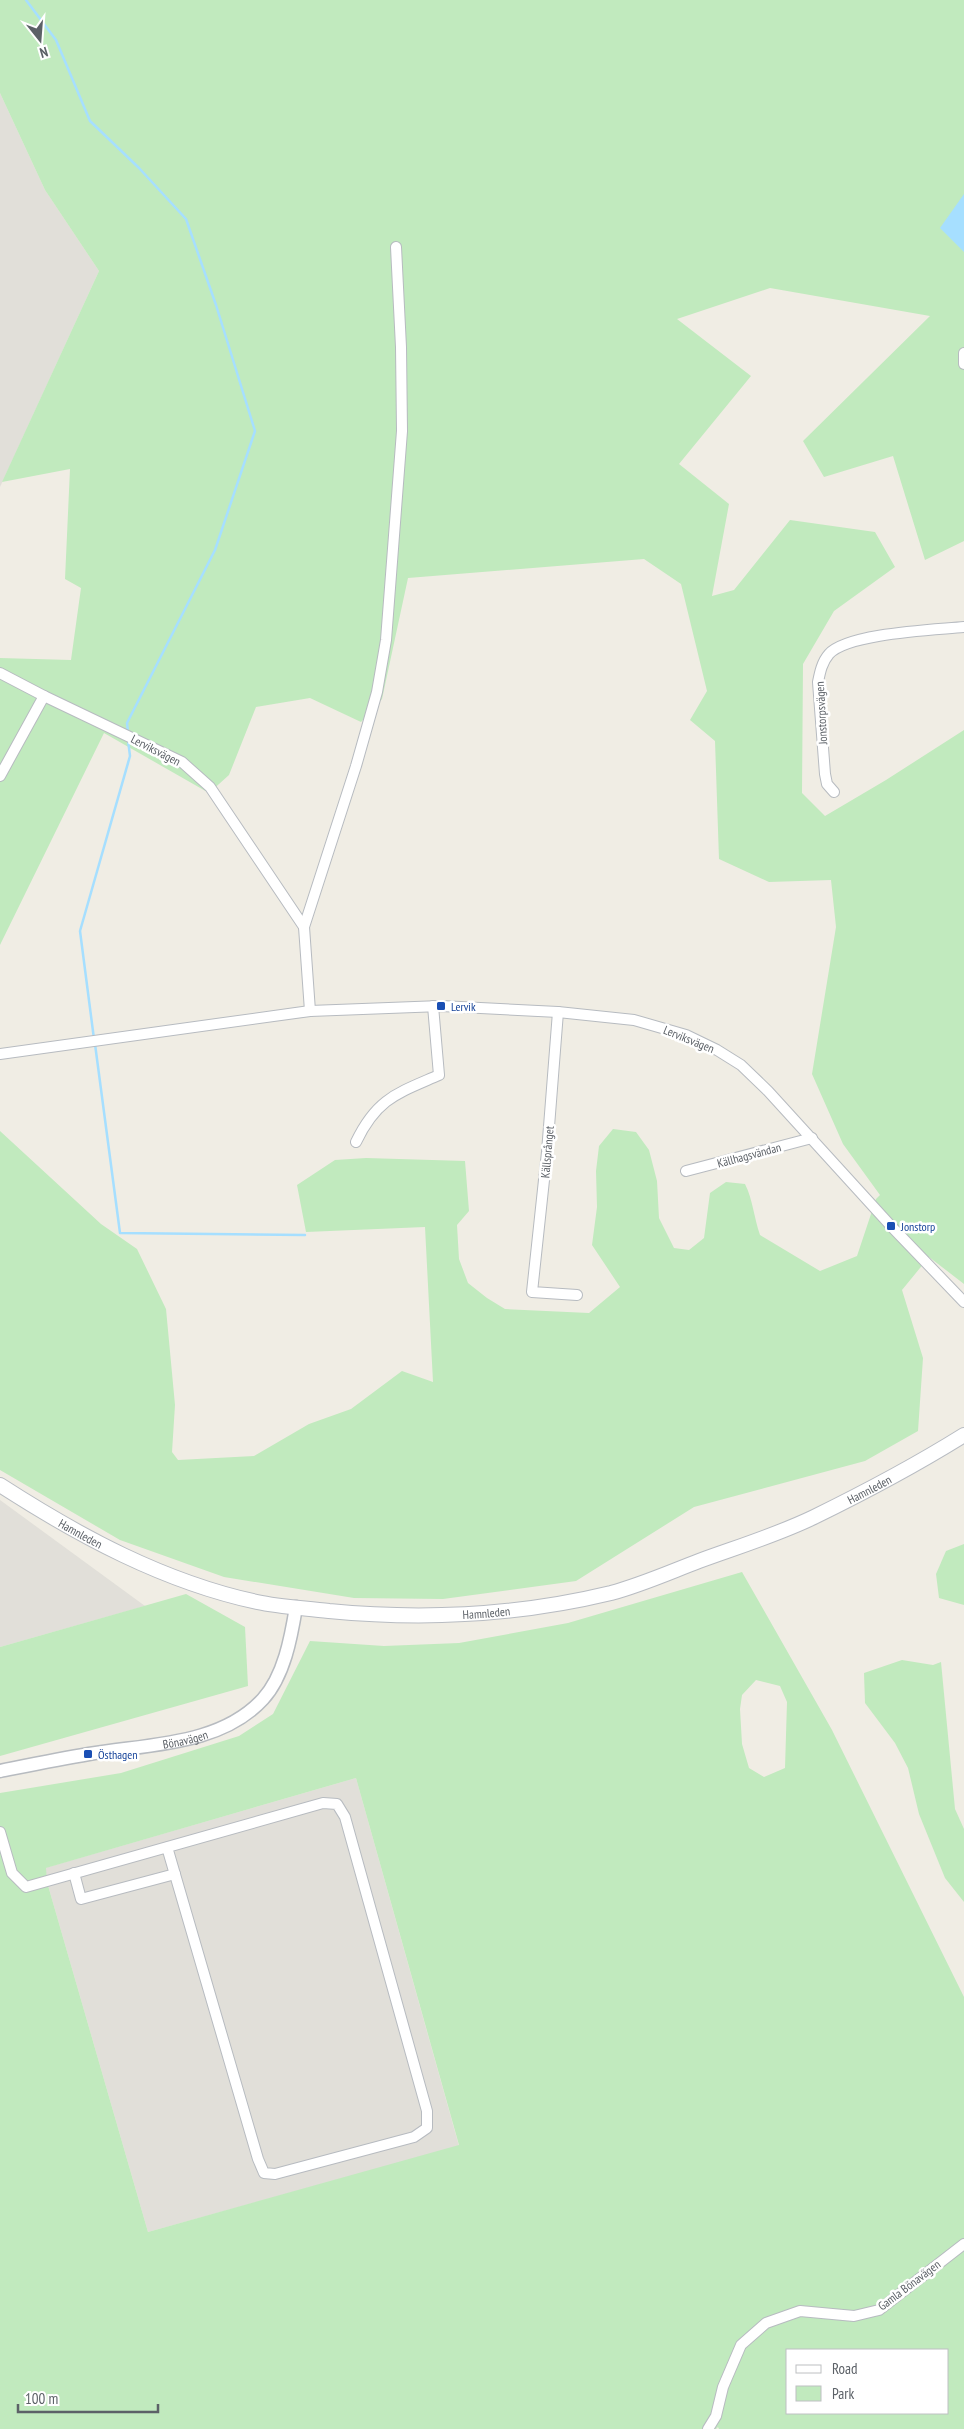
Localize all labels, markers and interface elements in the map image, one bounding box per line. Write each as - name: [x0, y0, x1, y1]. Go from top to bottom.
- north arrow: [15, 15, 65, 65]
- text: N: [38, 43, 50, 62]
- street label: Jonstorpsvägen: [812, 681, 830, 746]
- street label: Lerviksvägen: [129, 731, 183, 769]
- place label: Lervik: [451, 999, 476, 1014]
- marker: Lervik: [435, 1000, 447, 1012]
- street label: Lerviksvägen: [661, 1022, 717, 1056]
- street label: Källsprånget: [537, 1125, 557, 1179]
- street label: Källhagsvändan: [715, 1139, 783, 1171]
- place label: Jonstorp: [900, 1219, 935, 1234]
- marker: Jonstorp: [885, 1220, 897, 1232]
- street label: Hamnleden: [845, 1471, 894, 1507]
- street label: Hamnleden: [56, 1515, 105, 1551]
- street label: Hamnleden: [462, 1603, 511, 1622]
- street label: Bönavägen: [162, 1726, 210, 1751]
- place label: Östhagen: [98, 1747, 137, 1762]
- marker: Östhagen: [82, 1748, 94, 1760]
- street label: Gamla Bönavägen: [875, 2257, 943, 2313]
- legend: [786, 2349, 949, 2414]
- text: Road: [832, 2359, 858, 2378]
- scale bar: [18, 2382, 158, 2414]
- text: Park: [832, 2384, 854, 2403]
- text: 100 m: [25, 2389, 58, 2408]

